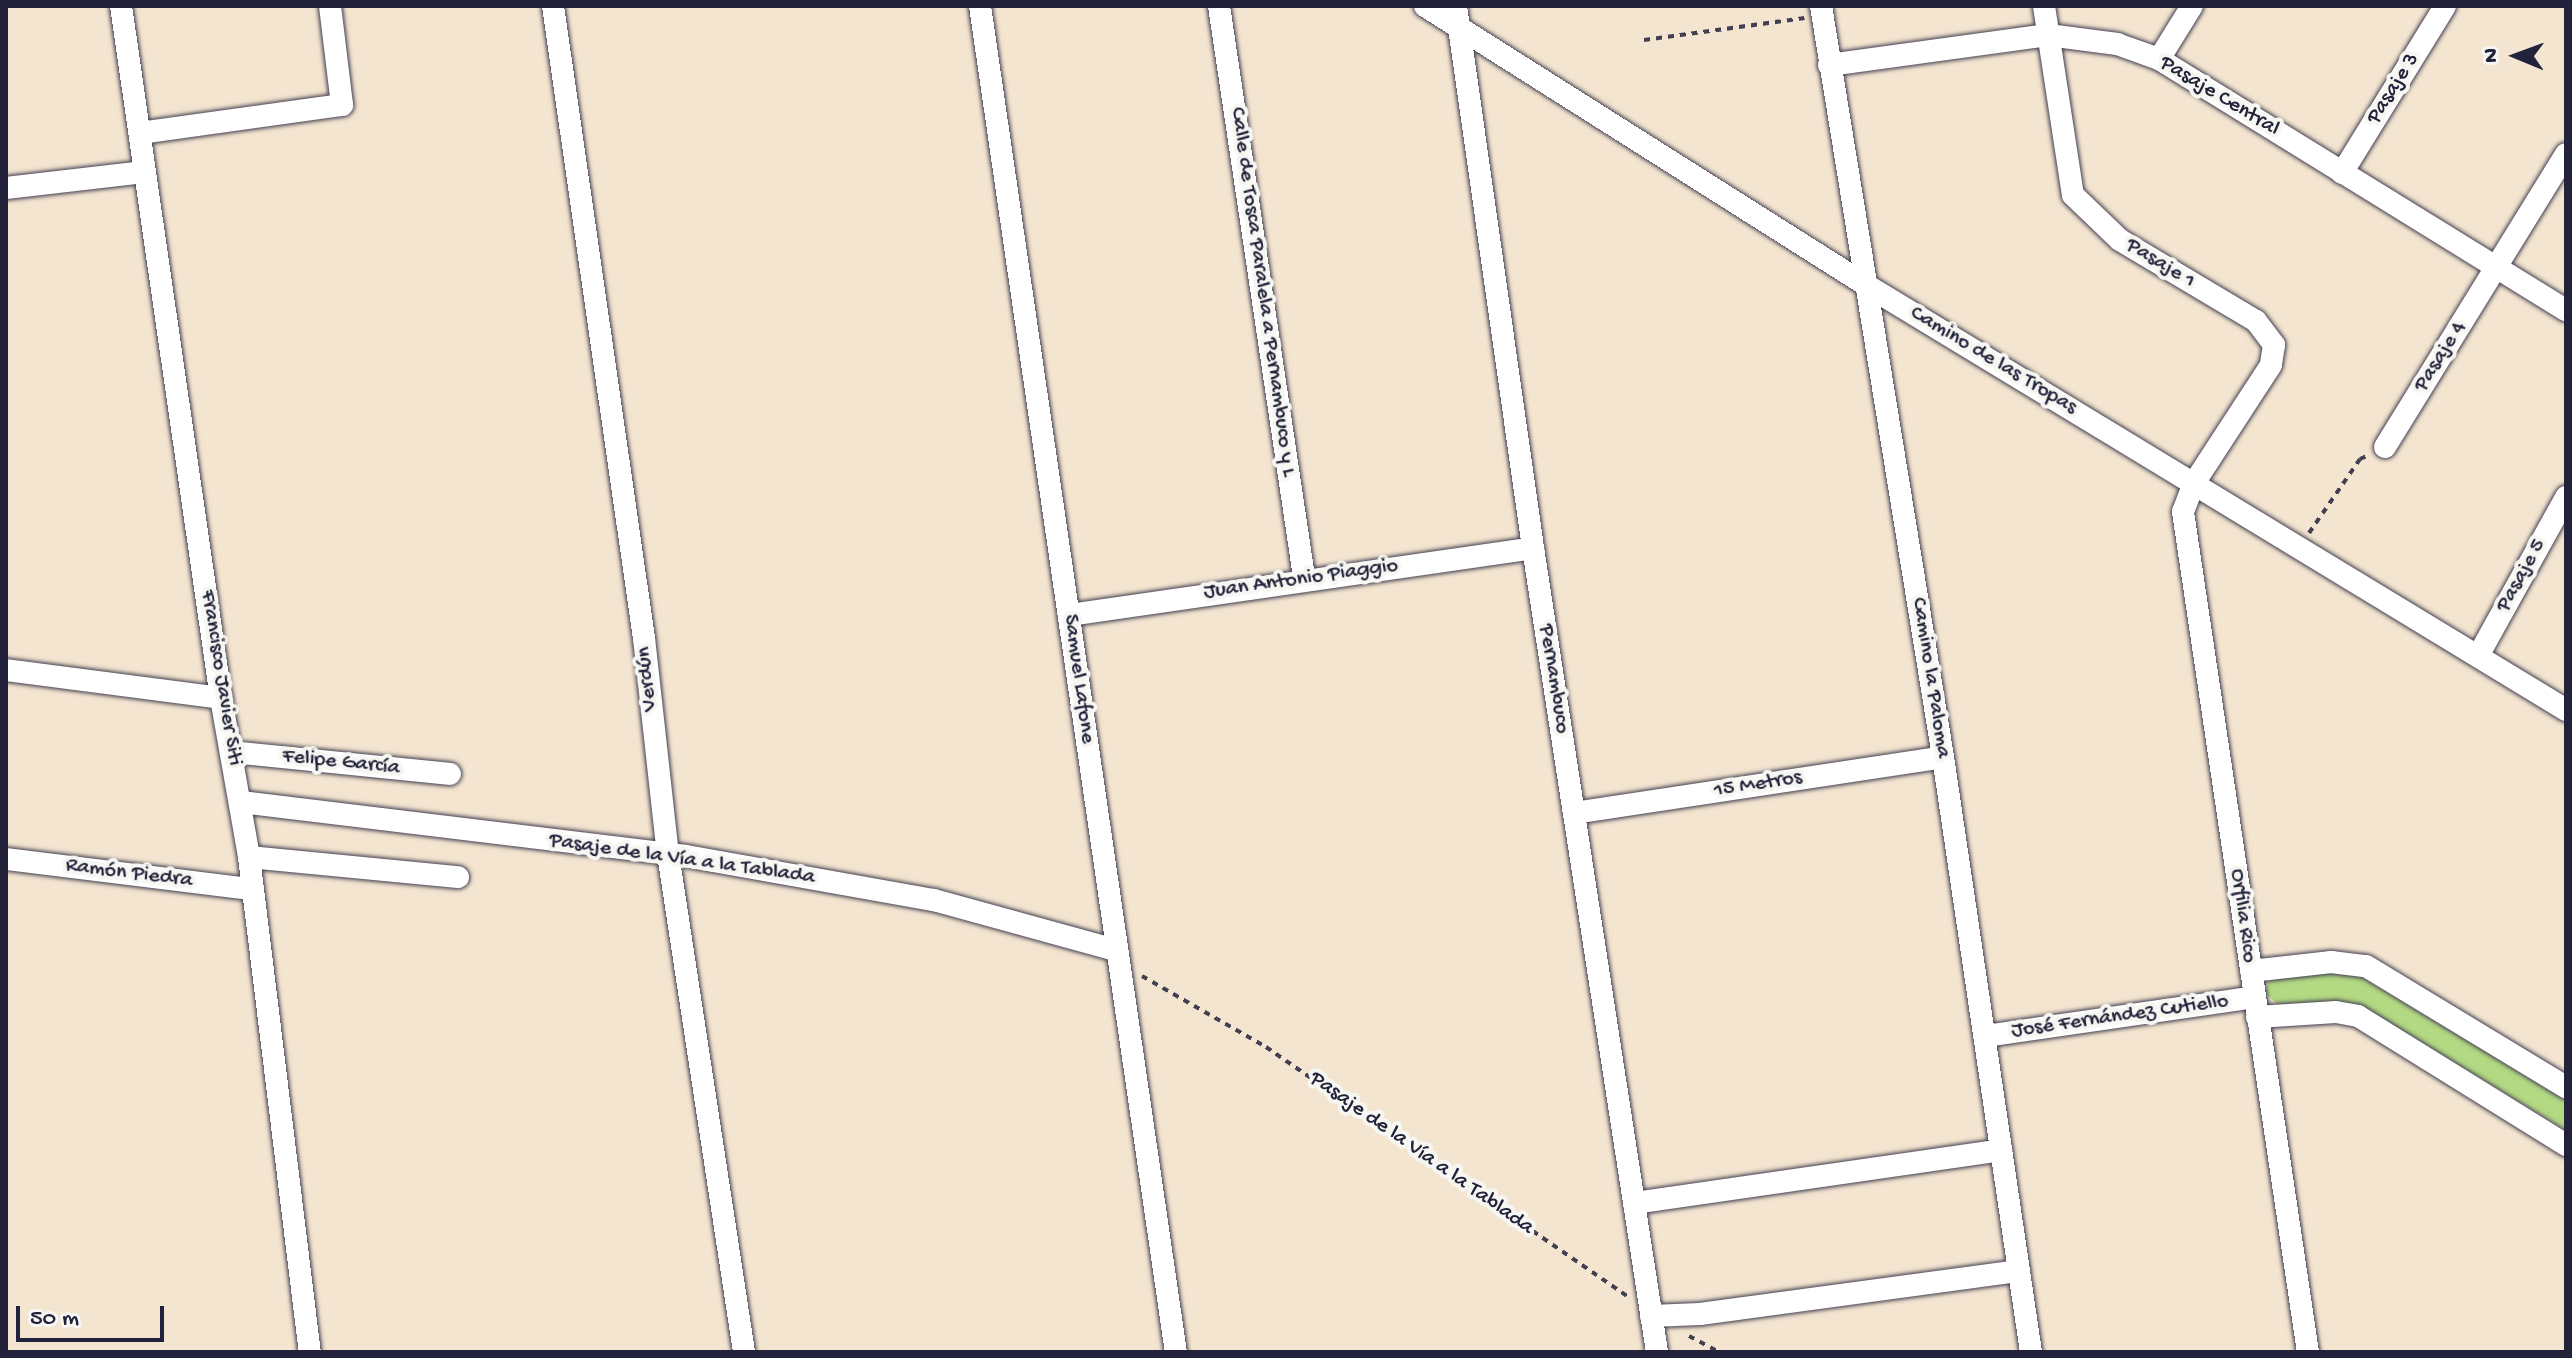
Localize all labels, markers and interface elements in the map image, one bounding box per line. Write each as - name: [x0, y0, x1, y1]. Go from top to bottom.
- north arrow: [2476, 16, 2556, 96]
- street label: Pasaje 3: [2362, 48, 2426, 130]
- text: N: [2479, 48, 2505, 63]
- street label: Pasaje Central: [2154, 51, 2284, 143]
- street label: Calle de Tosca Paralela a Pernambuco y L: [1223, 106, 1301, 478]
- street label: Pasaje 1: [2120, 233, 2200, 295]
- street label: Camino de las Tropas: [1905, 301, 2081, 421]
- street label: Pasaje 4: [2409, 317, 2473, 397]
- street label: Pasaje 5: [2491, 535, 2553, 617]
- street label: Juan Antonio Piaggio: [1202, 553, 1400, 607]
- street label: Francisco Javier Siti: [193, 588, 247, 768]
- street label: Camino la Paloma: [1904, 596, 1956, 760]
- street label: Samuel Lafone: [1056, 613, 1100, 745]
- street label: Pernambuco: [1531, 622, 1575, 736]
- street label: Verdún: [631, 645, 665, 713]
- street label: Felipe García: [281, 744, 401, 782]
- street label: 15 Metros: [1712, 765, 1804, 805]
- street label: Pasaje de la Vía a la Tablada: [548, 828, 816, 892]
- street label: Ramón Piedra: [64, 853, 194, 895]
- street label: Orfilia Rico: [2222, 867, 2262, 965]
- street label: José Fernández Cutiello: [2010, 989, 2230, 1045]
- street label: Pasaje de la Vía a la Tablada: [1304, 1066, 1538, 1242]
- scale bar: [20, 1290, 168, 1340]
- text: 50 m: [30, 1305, 79, 1334]

